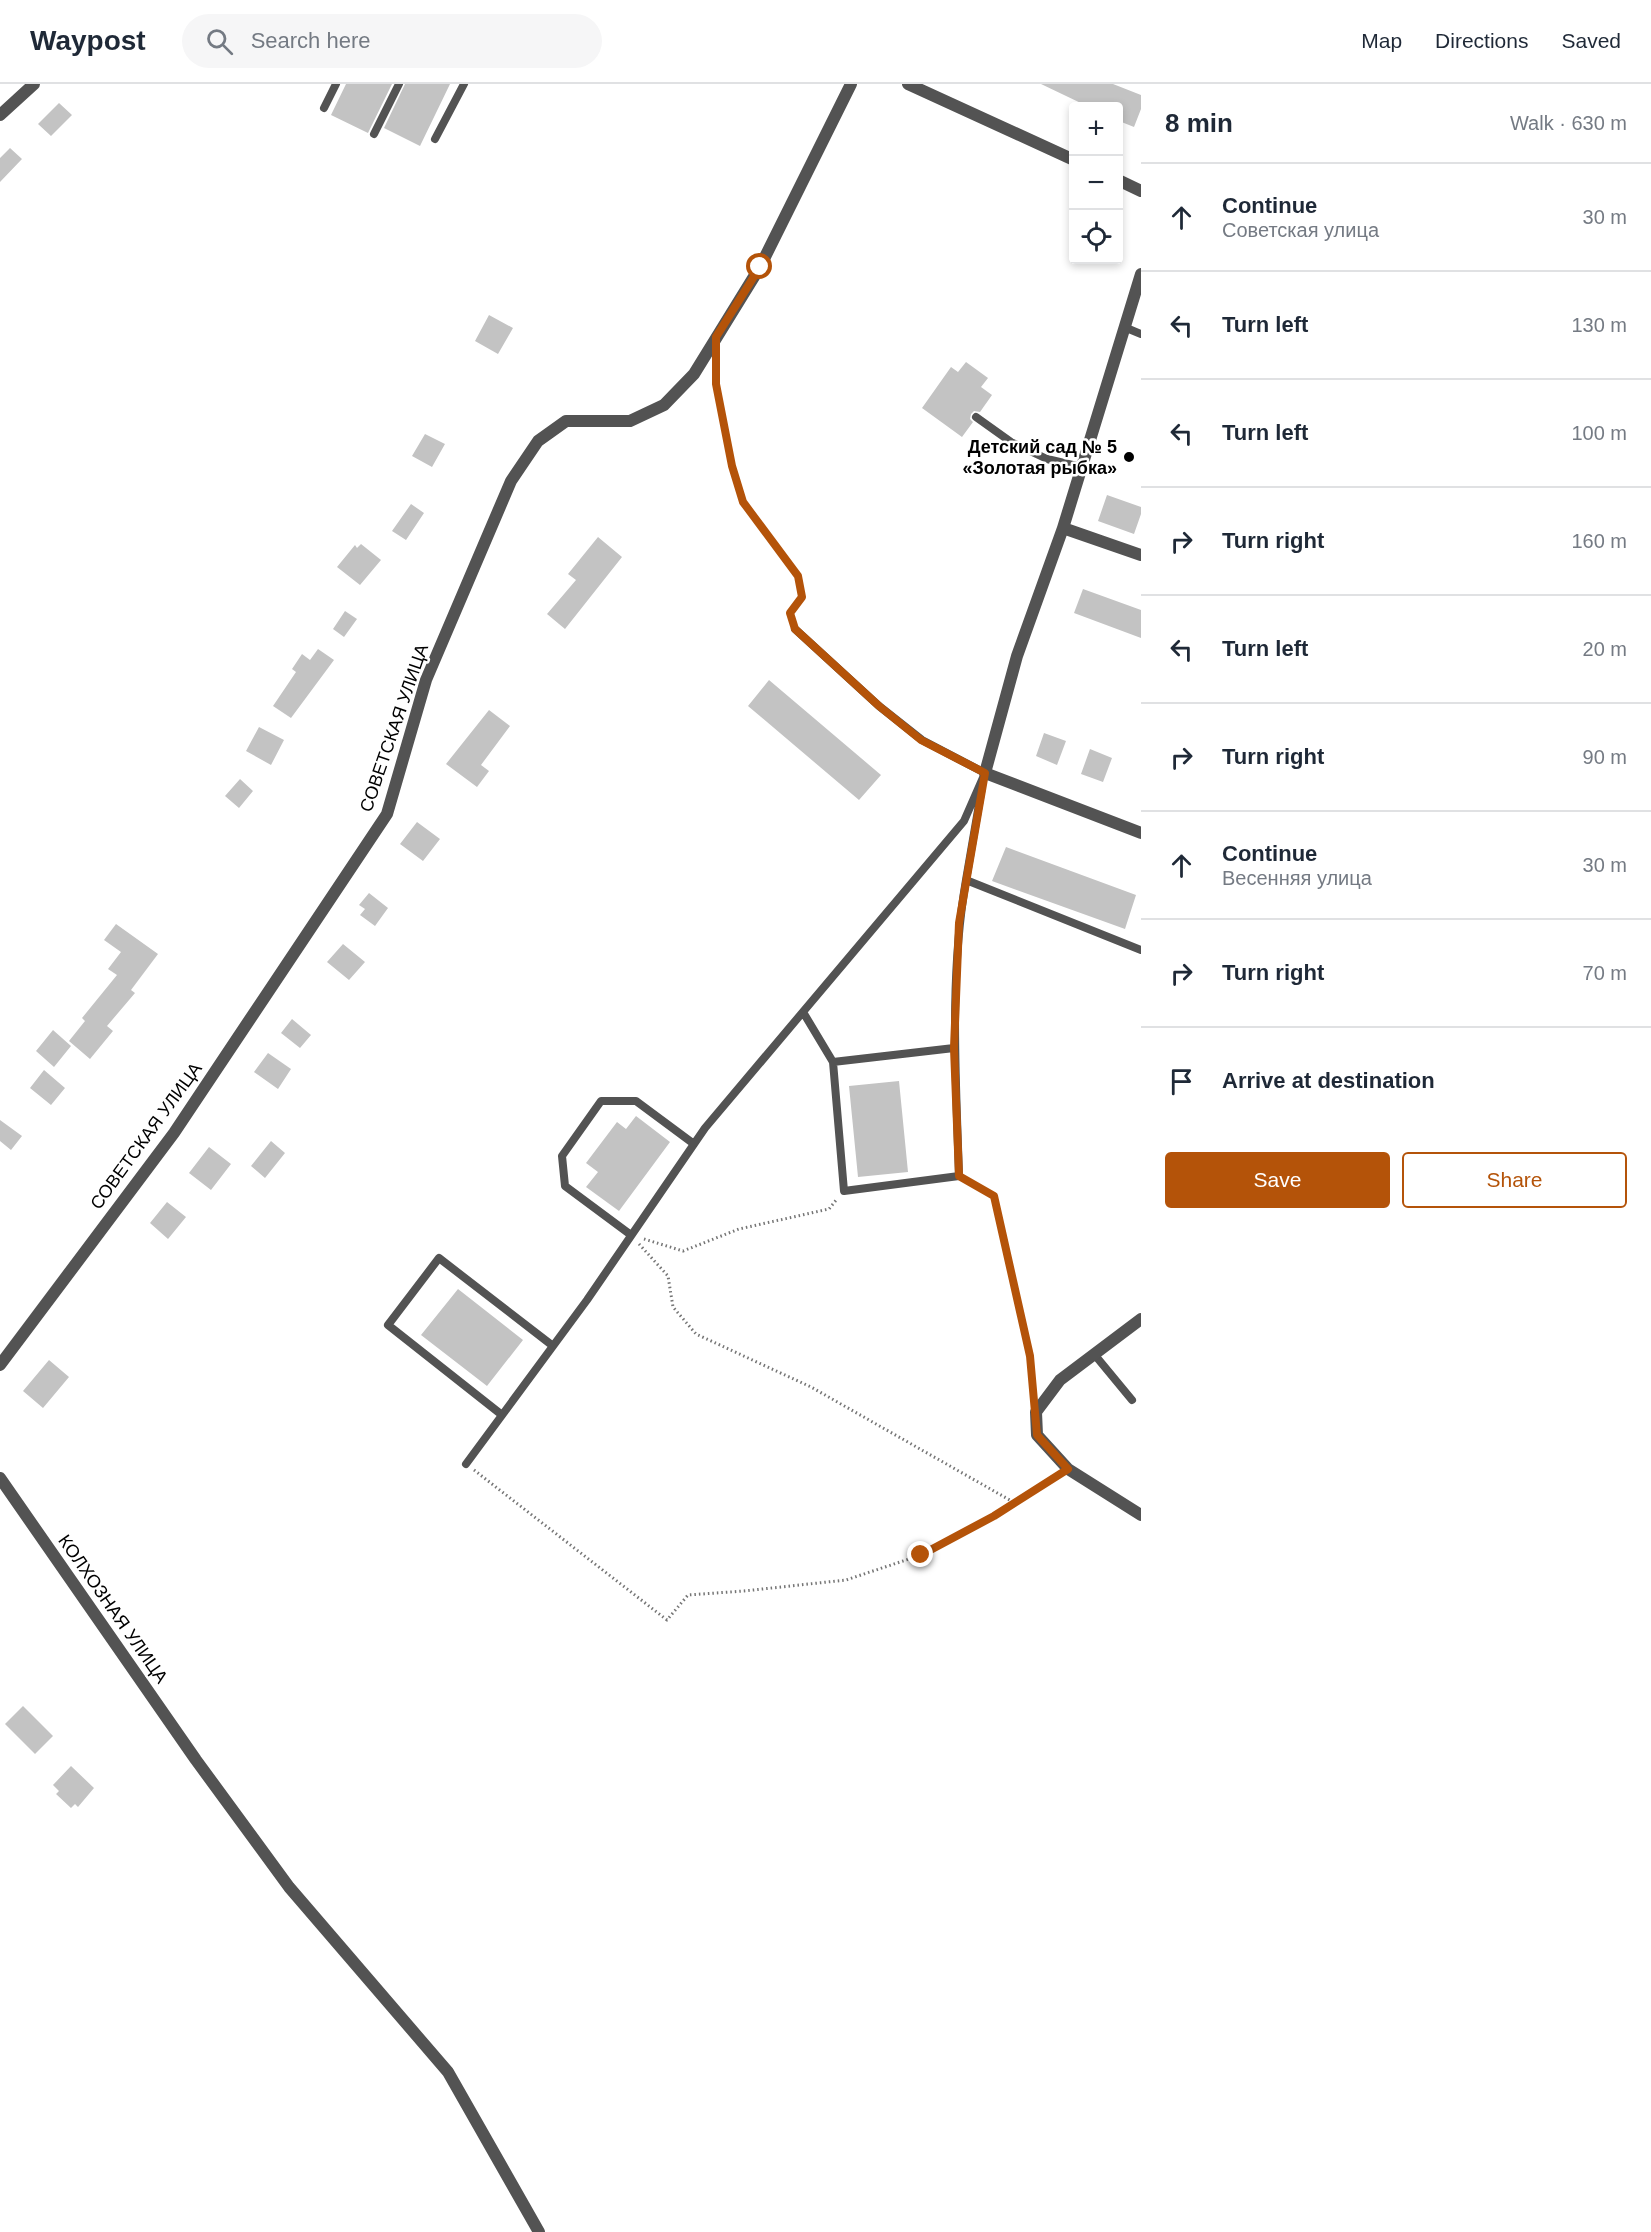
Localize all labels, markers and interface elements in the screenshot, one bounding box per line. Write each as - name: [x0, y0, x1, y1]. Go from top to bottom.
- search box: [182, 14, 602, 68]
- text: Waypost: [30, 25, 146, 56]
- icon: search: [203, 25, 236, 58]
- text: Search here: [251, 28, 371, 53]
- text: Map: [1361, 29, 1402, 52]
- text: Directions: [1435, 29, 1528, 52]
- text: Saved: [1561, 29, 1621, 52]
- map controls: [1069, 102, 1123, 264]
- button: +: [1069, 102, 1123, 156]
- text: 8 min: [1165, 108, 1233, 138]
- text: Walk · 630 m: [1510, 112, 1627, 134]
- button: −: [1069, 156, 1123, 210]
- text: Continue: [1222, 193, 1317, 218]
- icon: ahead: [1165, 201, 1198, 234]
- text: 30 m: [1583, 206, 1627, 228]
- button: locate: [1069, 210, 1123, 264]
- text: Советская улица: [1222, 219, 1379, 241]
- route start: [746, 253, 772, 279]
- icon: left: [1165, 309, 1198, 342]
- text: Turn left: [1222, 312, 1308, 337]
- text: 130 m: [1571, 314, 1627, 336]
- icon: left: [1165, 417, 1198, 450]
- text: Turn left: [1222, 420, 1308, 445]
- text: 100 m: [1571, 422, 1627, 444]
- place label: Детский сад № 5 «Золотая рыбка»: [963, 437, 1117, 478]
- marker: Детский сад № 5 «Золотая рыбка»: [1122, 450, 1136, 464]
- icon: right: [1165, 525, 1198, 558]
- text: Turn right: [1222, 528, 1324, 553]
- text: 160 m: [1571, 530, 1627, 552]
- icon: left: [1165, 633, 1198, 666]
- text: Turn left: [1222, 636, 1308, 661]
- text: 20 m: [1583, 638, 1627, 660]
- street label: СОВЕТСКАЯ УЛИЦА: [356, 642, 432, 814]
- icon: right: [1165, 741, 1198, 774]
- text: Turn right: [1222, 744, 1324, 769]
- text: 90 m: [1583, 746, 1627, 768]
- text: Continue: [1222, 841, 1317, 866]
- icon: ahead: [1165, 849, 1198, 882]
- text: 30 m: [1583, 854, 1627, 876]
- text: Весенняя улица: [1222, 867, 1372, 889]
- icon: right: [1165, 957, 1198, 990]
- text: Turn right: [1222, 960, 1324, 985]
- text: 70 m: [1583, 962, 1627, 984]
- street label: СОВЕТСКАЯ УЛИЦА: [86, 1059, 206, 1213]
- icon: arrive: [1165, 1065, 1198, 1098]
- text: Arrive at destination: [1222, 1068, 1435, 1093]
- button: Save: [1165, 1152, 1390, 1208]
- button: Share: [1402, 1152, 1627, 1208]
- street label: КОЛХОЗНАЯ УЛИЦА: [54, 1531, 172, 1687]
- route end: [907, 1541, 933, 1567]

